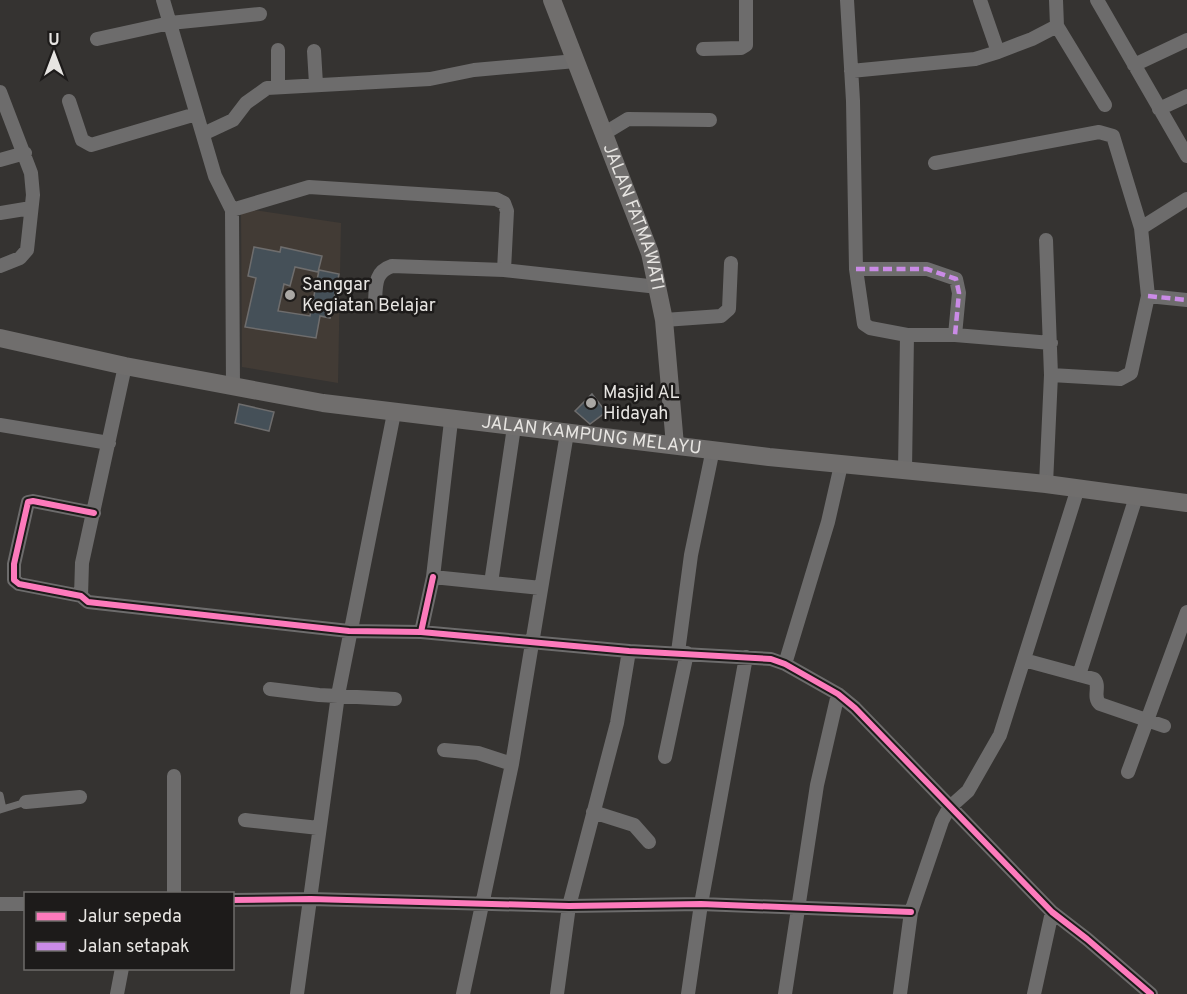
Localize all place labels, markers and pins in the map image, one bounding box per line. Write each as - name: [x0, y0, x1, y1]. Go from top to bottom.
- place label: Sanggar Kegiatan Belajar: [302, 274, 436, 318]
- marker: Sanggar Kegiatan Belajar: [283, 288, 297, 302]
- place label: Masjid AL Hidayah: [603, 382, 680, 426]
- marker: Masjid AL Hidayah: [584, 396, 598, 410]

